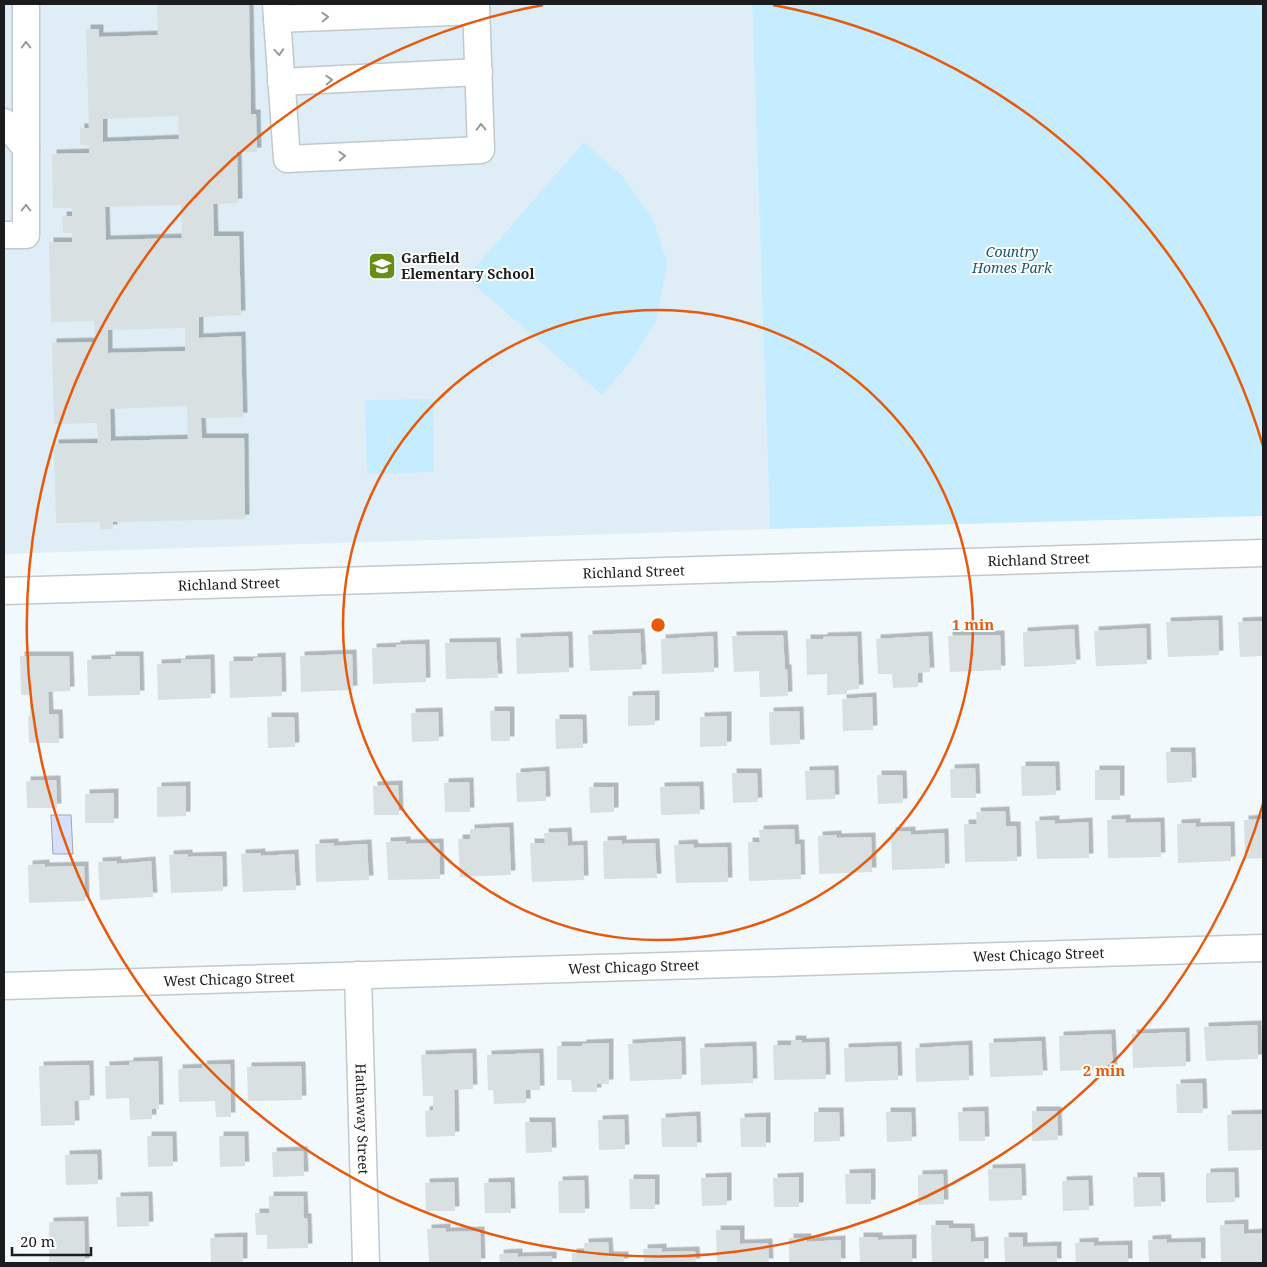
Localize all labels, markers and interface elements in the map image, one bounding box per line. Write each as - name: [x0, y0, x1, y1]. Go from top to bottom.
- one-way arrow: [322, 12, 330, 22]
- one-way arrow: [21, 41, 31, 49]
- one-way arrow: [273, 49, 284, 57]
- one-way arrow: [326, 74, 334, 85]
- one-way arrow: [476, 123, 486, 130]
- one-way arrow: [339, 151, 347, 162]
- one-way arrow: [21, 204, 31, 212]
- park label: Country Homes Park: [971, 242, 1053, 277]
- place label: Garfield Elementary School: [401, 248, 534, 283]
- school or university icon: Garfield Elementary School: [367, 251, 397, 281]
- street label: Richland Street: [987, 548, 1090, 570]
- street label: Richland Street: [582, 560, 685, 583]
- street label: Richland Street: [178, 573, 280, 595]
- text: 1 min: [952, 614, 994, 634]
- centre of rings: [649, 616, 667, 634]
- street label: West Chicago Street: [973, 943, 1105, 966]
- street label: West Chicago Street: [568, 955, 700, 978]
- street label: West Chicago Street: [163, 967, 295, 990]
- text: 2 min: [1083, 1060, 1125, 1080]
- street label: Hathaway Street: [351, 1063, 374, 1175]
- scale bar: [12, 1224, 91, 1256]
- text: 20 m: [20, 1231, 55, 1251]

